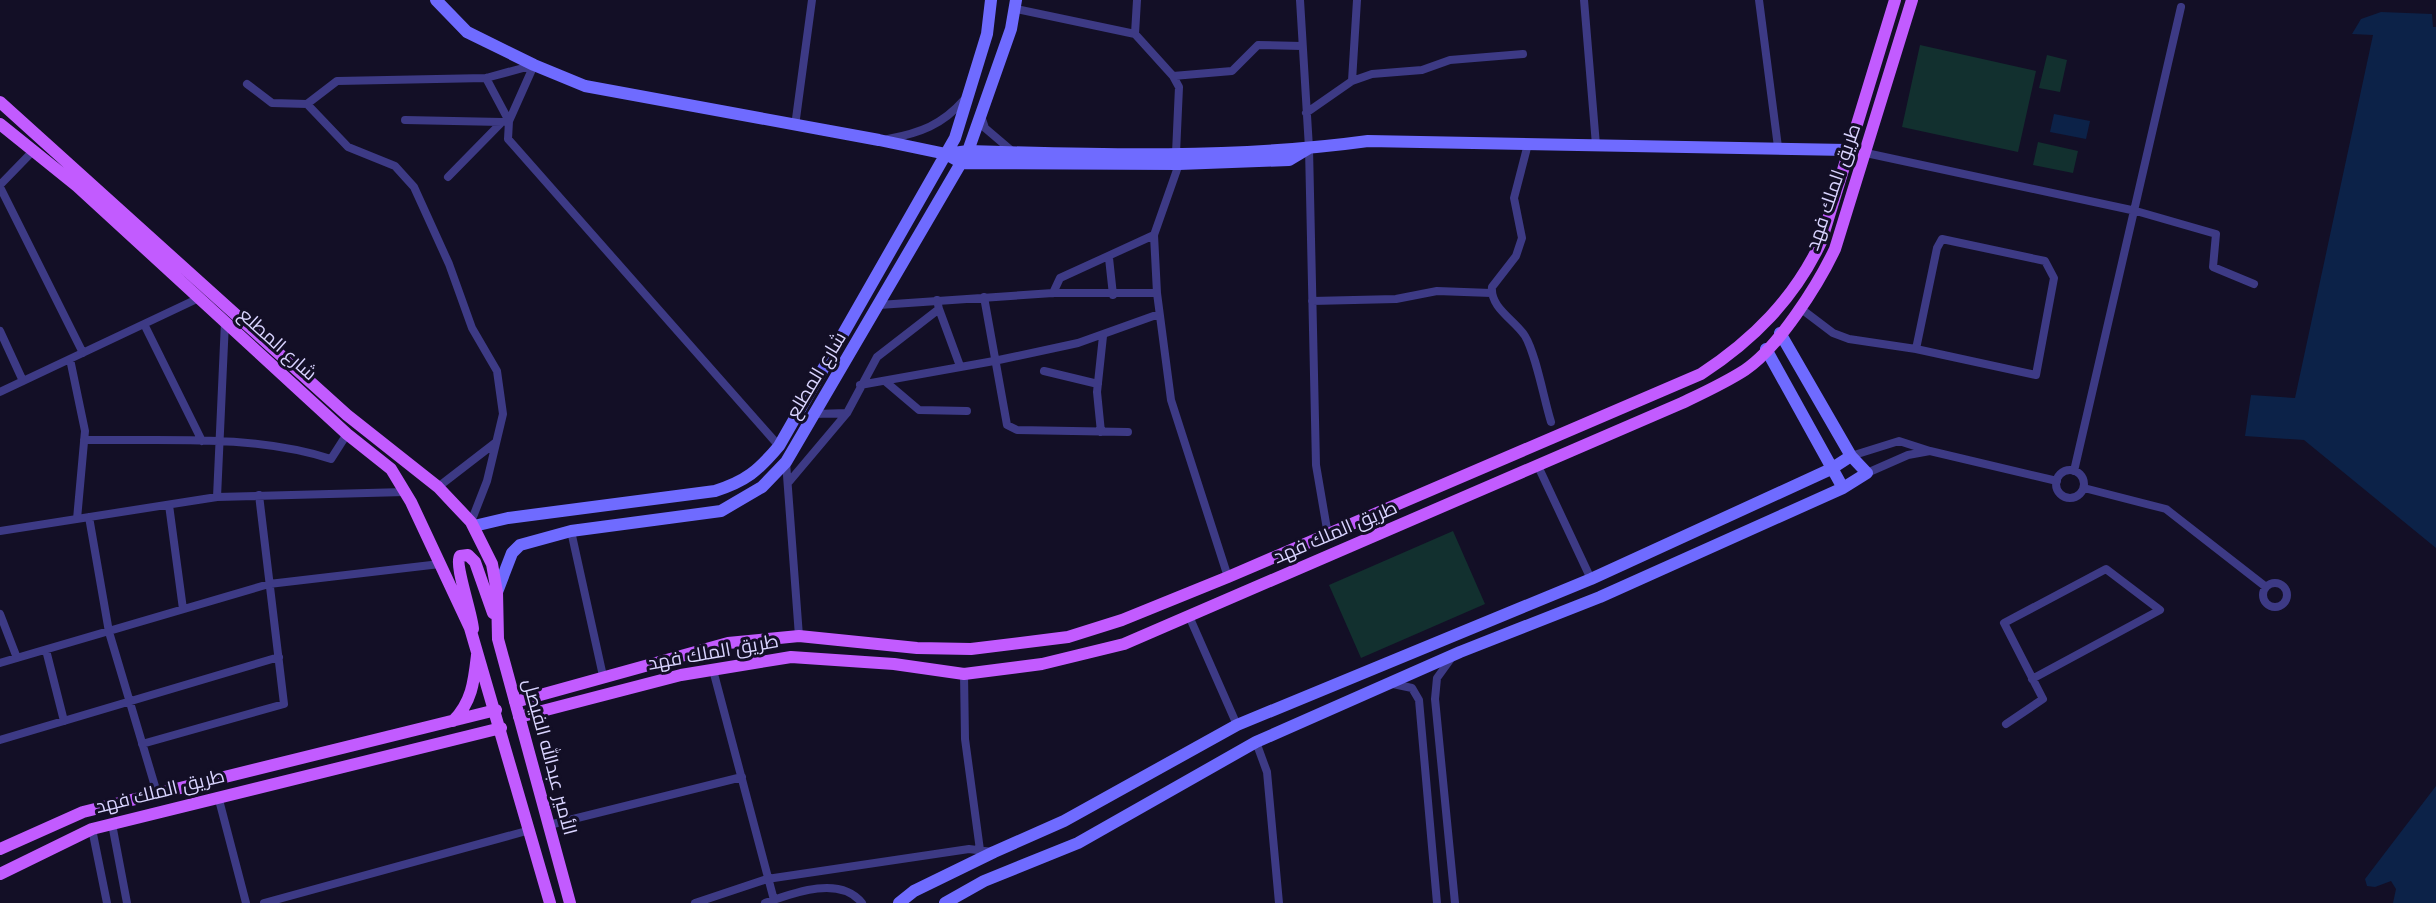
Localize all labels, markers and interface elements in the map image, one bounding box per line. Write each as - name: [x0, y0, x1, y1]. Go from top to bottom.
- street label: طريق الملك فهد: [1799, 120, 1867, 254]
- street label: شارع المطلع: [233, 301, 323, 387]
- street label: شارع المطلع: [779, 326, 853, 424]
- street label: طريق الملك فهد: [1269, 494, 1401, 570]
- street label: طريق الملك فهد: [645, 627, 781, 677]
- street label: الأمير عبدالله الفيصل: [516, 676, 584, 838]
- street label: طريق الملك فهد: [93, 762, 227, 820]

